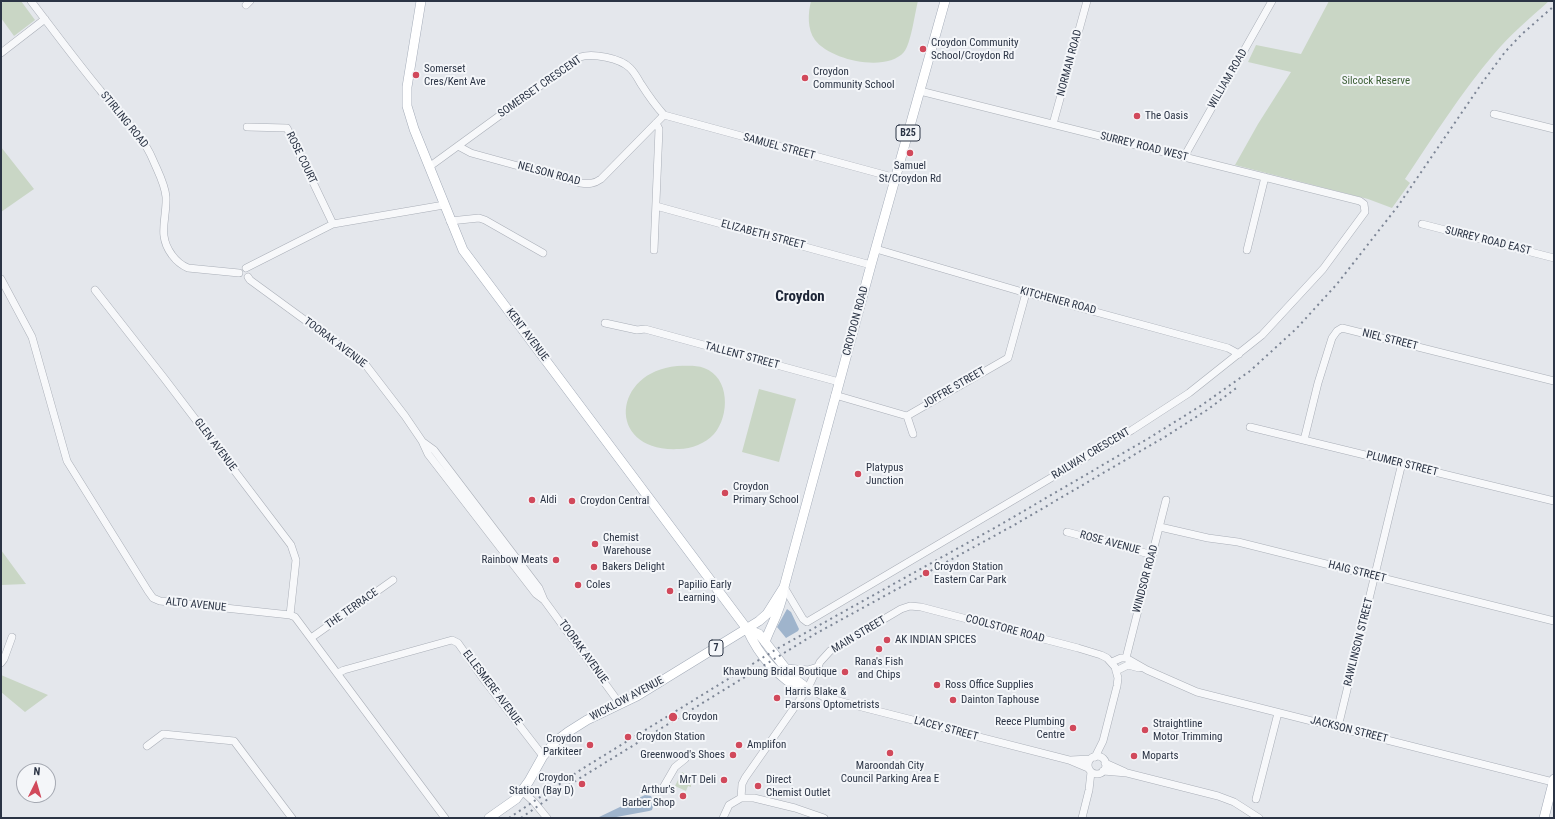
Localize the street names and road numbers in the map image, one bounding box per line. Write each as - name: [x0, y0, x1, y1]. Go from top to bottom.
- street label: NORMAN ROAD: [1055, 28, 1085, 98]
- street label: WILLIAM ROAD: [1206, 47, 1250, 111]
- street label: SOMERSET CRESCENT: [496, 53, 584, 121]
- street label: STIRLING ROAD: [97, 89, 151, 151]
- road number: B25: [896, 125, 920, 141]
- street label: ROSE COURT: [283, 130, 319, 186]
- street label: SURREY ROAD WEST: [1099, 130, 1189, 164]
- street label: SAMUEL STREET: [742, 131, 816, 163]
- street label: NELSON ROAD: [516, 159, 582, 189]
- street label: ELIZABETH STREET: [720, 217, 806, 253]
- street label: SURREY ROAD EAST: [1444, 224, 1532, 258]
- street label: KITCHENER ROAD: [1018, 284, 1098, 318]
- street label: CROYDON ROAD: [840, 285, 872, 357]
- street label: KENT AVENUE: [503, 306, 551, 364]
- street label: TOORAK AVENUE: [301, 315, 369, 371]
- street label: NIEL STREET: [1361, 327, 1419, 353]
- street label: TALLENT STREET: [703, 340, 781, 372]
- street label: JOFFRE STREET: [920, 365, 988, 411]
- street label: GLEN AVENUE: [191, 416, 239, 474]
- street label: RAILWAY CRESCENT: [1049, 425, 1133, 483]
- street label: PLUMER STREET: [1365, 449, 1439, 479]
- street label: ROSE AVENUE: [1078, 529, 1142, 557]
- street label: WINDSOR ROAD: [1131, 544, 1161, 614]
- street label: HAIG STREET: [1327, 558, 1387, 586]
- street label: THE TERRACE: [323, 586, 381, 632]
- street label: ALTO AVENUE: [165, 595, 227, 615]
- street label: RAWLINSON STREET: [1342, 596, 1376, 688]
- street label: COOLSTORE ROAD: [964, 612, 1046, 646]
- street label: MAIN STREET: [830, 614, 888, 656]
- street label: TOORAK AVENUE: [555, 618, 611, 686]
- road number: 7: [709, 640, 723, 656]
- street label: ELLESMERE AVENUE: [459, 648, 525, 728]
- street label: WICKLOW AVENUE: [588, 674, 666, 724]
- street label: LACEY STREET: [913, 714, 979, 744]
- street label: JACKSON STREET: [1309, 714, 1389, 746]

